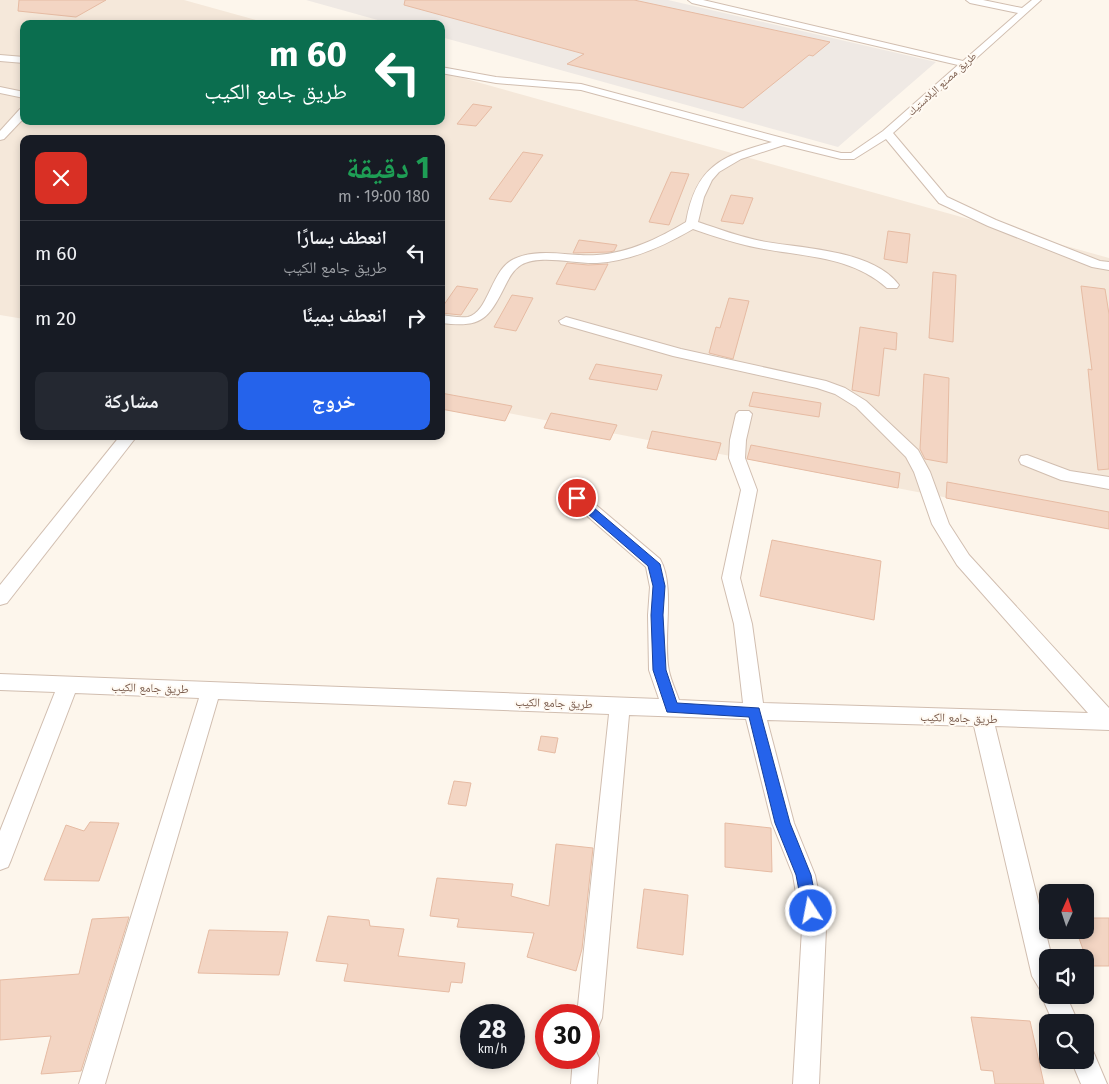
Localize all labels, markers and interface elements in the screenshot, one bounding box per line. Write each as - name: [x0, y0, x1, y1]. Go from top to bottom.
- text: 60 m: [269, 33, 347, 75]
- icon: left: [365, 40, 430, 105]
- street label: طريق مصنع البلاستيك: [905, 50, 979, 118]
- text: طريق جامع الكيب: [204, 78, 347, 105]
- text: 1 دقيقة: [346, 150, 430, 186]
- button: close: [35, 152, 87, 204]
- text: 180 m · 19:00: [338, 187, 430, 206]
- text: انعطف يسارًا: [296, 226, 387, 249]
- icon: left: [402, 239, 430, 267]
- text: 60 m: [35, 242, 77, 265]
- text: طريق جامع الكيب: [283, 258, 387, 277]
- text: انعطف يمينًا: [302, 304, 387, 327]
- icon: right: [402, 304, 430, 332]
- text: 20 m: [35, 307, 76, 330]
- button: مشاركة: [35, 372, 228, 430]
- button: خروج: [238, 372, 430, 430]
- pin: [556, 477, 598, 519]
- icon: arrive: [563, 484, 591, 512]
- street label: طريق جامع الكيب: [111, 680, 189, 697]
- street label: طريق جامع الكيب: [515, 695, 593, 712]
- street label: طريق جامع الكيب: [920, 710, 998, 727]
- position arrow: [784, 884, 836, 936]
- north arrow: [1039, 884, 1094, 939]
- map controls: [1039, 884, 1094, 1069]
- button: sound: [1039, 949, 1094, 1004]
- speed limit sign: 30: [535, 1004, 600, 1069]
- button: search: [1039, 1014, 1094, 1069]
- text: 28: [479, 1015, 506, 1045]
- text: km/h: [478, 1042, 507, 1056]

